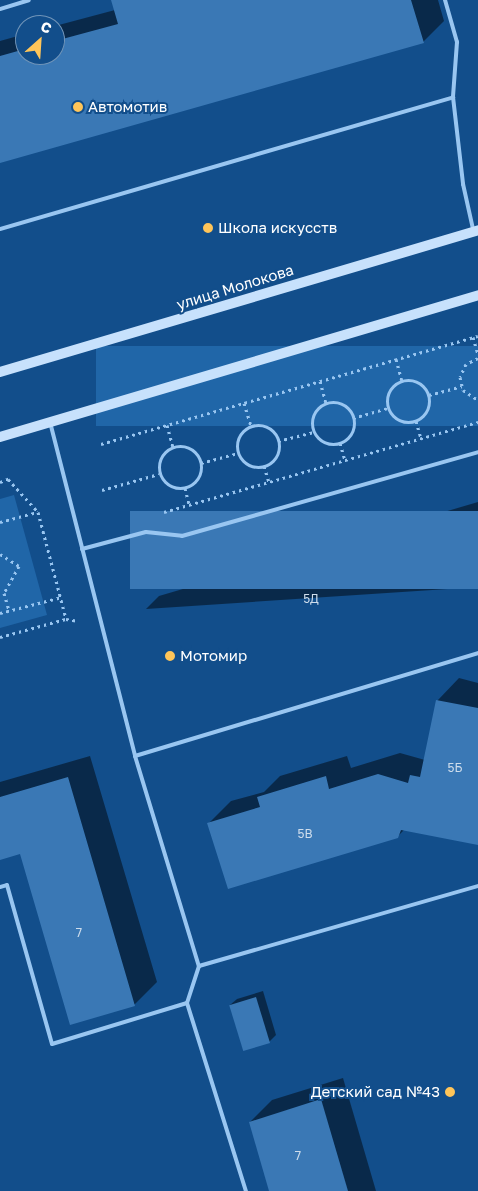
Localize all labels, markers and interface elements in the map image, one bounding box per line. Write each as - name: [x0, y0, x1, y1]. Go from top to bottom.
- north arrow: [15, 15, 65, 65]
- text: С: [38, 17, 55, 37]
- place label: Автомотив: [88, 98, 167, 116]
- marker: Автомотив: [72, 101, 84, 113]
- place label: Школа искусств: [218, 219, 337, 237]
- marker: Школа искусств: [202, 222, 214, 234]
- street label: улица Молокова: [174, 261, 296, 313]
- house number: 5Д: [303, 592, 319, 606]
- place label: Мотомир: [180, 647, 247, 665]
- marker: Мотомир: [164, 650, 176, 662]
- house number: 5Б: [448, 761, 462, 775]
- house number: 5В: [298, 827, 312, 841]
- house number: 7: [76, 926, 82, 940]
- place label: Детский сад №43: [311, 1083, 440, 1101]
- marker: Детский сад №43: [444, 1086, 456, 1098]
- house number: 7: [295, 1149, 301, 1163]

